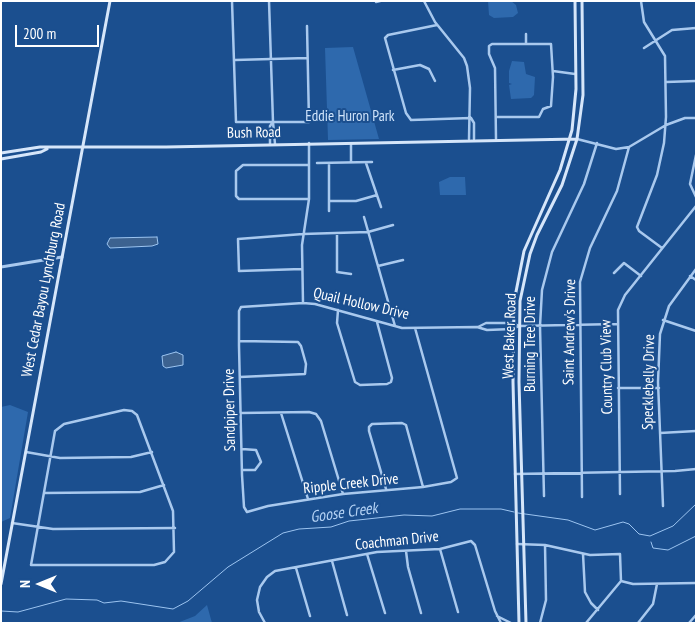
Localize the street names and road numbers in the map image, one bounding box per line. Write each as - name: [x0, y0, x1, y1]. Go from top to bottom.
- street label: Bush Road: [227, 124, 281, 142]
- street label: West Cedar Bayou Lynchburg Road: [18, 201, 70, 379]
- street label: Saint Andrew's Drive: [560, 279, 580, 385]
- street label: Quail Hollow Drive: [311, 284, 411, 324]
- street label: West Baker Road: [500, 293, 520, 379]
- street label: Burning Tree Drive: [522, 296, 540, 392]
- street label: Country Club View: [597, 319, 617, 415]
- street label: Specklebelly Drive: [639, 334, 659, 430]
- street label: Sandpiper Drive: [220, 369, 240, 451]
- street label: Ripple Creek Drive: [302, 470, 400, 498]
- street label: Coachman Drive: [354, 528, 440, 554]

